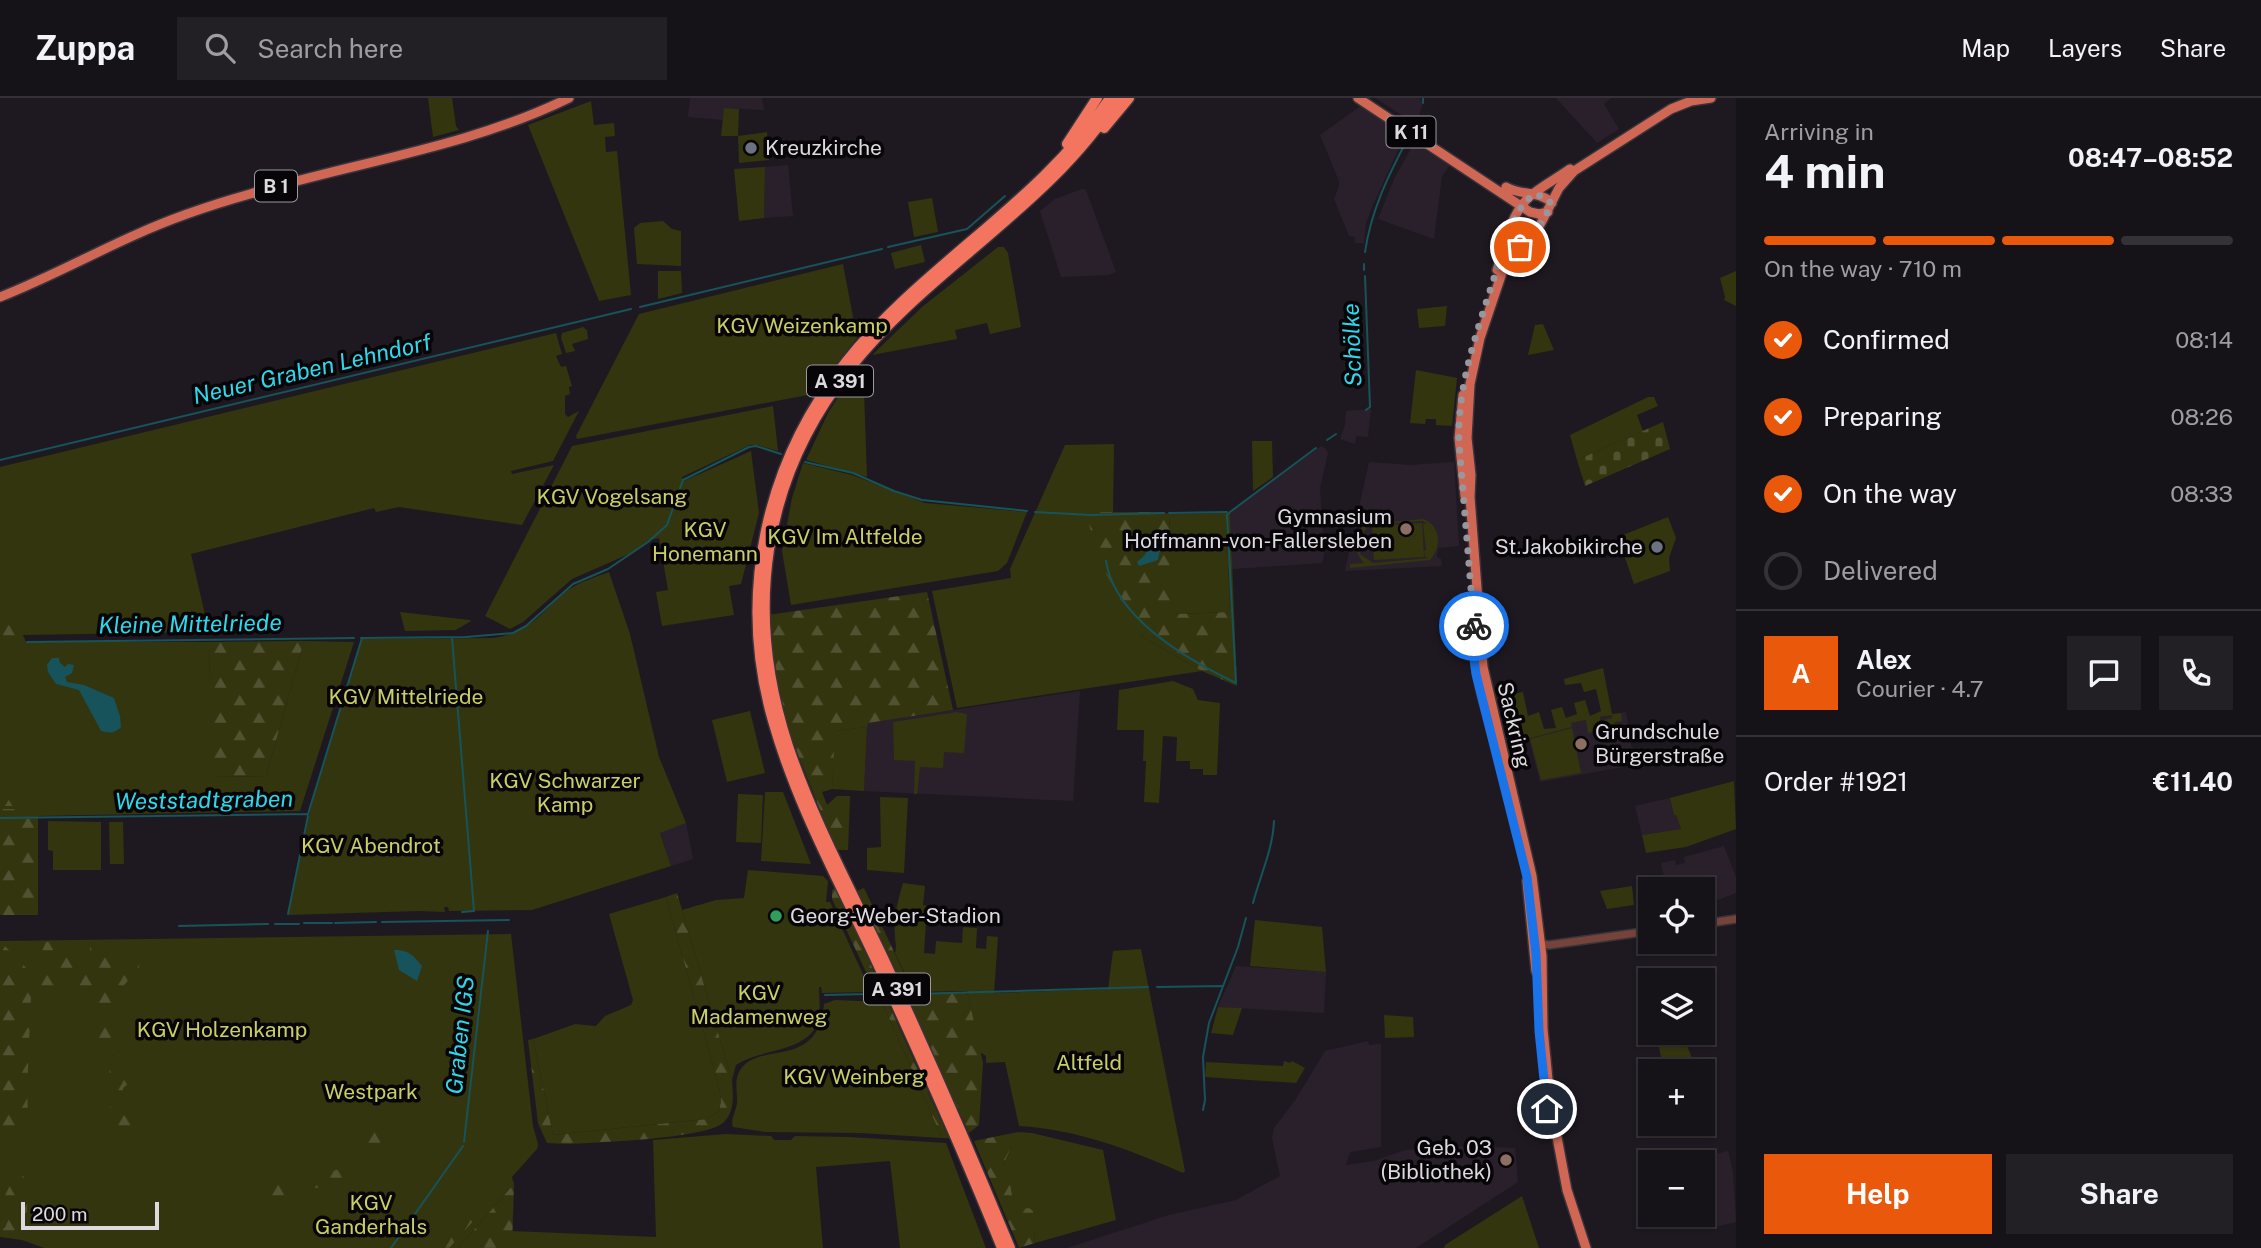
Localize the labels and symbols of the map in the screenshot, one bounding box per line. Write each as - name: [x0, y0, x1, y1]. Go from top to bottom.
- road number: K 11: [1386, 116, 1436, 148]
- place label: Kreuzkirche: [765, 135, 882, 160]
- marker: Kreuzkirche: [743, 140, 759, 156]
- road number: B 1: [255, 170, 297, 202]
- pin: [1490, 217, 1550, 277]
- water label: Schölke: [1337, 303, 1366, 387]
- park label: KGV Weizenkamp: [716, 313, 888, 338]
- water label: Neuer Graben Lehndorf: [190, 328, 435, 409]
- road number: A 391: [807, 366, 873, 396]
- park label: KGV Vogelsang: [537, 484, 687, 509]
- place label: Gymnasium Hoffmann-von-Fallersleben: [1124, 504, 1392, 553]
- park label: KGV Honemann: [652, 517, 758, 566]
- marker: Gymnasium Hoffmann-von-Fallersleben: [1398, 521, 1414, 537]
- park label: KGV Im Altfelde: [767, 524, 923, 549]
- place label: St.Jakobikirche: [1495, 534, 1643, 559]
- marker: St.Jakobikirche: [1649, 539, 1665, 555]
- courier: [1439, 591, 1509, 661]
- water label: Kleine Mittelriede: [98, 608, 282, 639]
- street label: Sackring: [1492, 679, 1536, 770]
- park label: KGV Mittelriede: [329, 684, 483, 709]
- place label: Grundschule Bürgerstraße: [1595, 719, 1724, 768]
- marker: Grundschule Bürgerstraße: [1573, 736, 1589, 752]
- park label: KGV Schwarzer Kamp: [489, 768, 641, 817]
- water label: Weststadtgraben: [115, 784, 293, 815]
- park label: KGV Abendrot: [301, 833, 441, 858]
- place label: Georg-Weber-Stadion: [790, 903, 1001, 928]
- marker: Georg-Weber-Stadion: [768, 908, 784, 924]
- water label: Graben IGS: [440, 974, 479, 1095]
- road number: A 391: [864, 974, 930, 1004]
- park label: KGV Madamenweg: [690, 980, 828, 1029]
- park label: KGV Holzenkamp: [137, 1017, 307, 1042]
- park label: Altfeld: [1056, 1050, 1122, 1075]
- park label: KGV Weinberg: [783, 1064, 925, 1089]
- park label: Westpark: [324, 1079, 418, 1104]
- pin: [1517, 1079, 1577, 1139]
- place label: Geb. 03 (Bibliothek): [1381, 1135, 1492, 1184]
- marker: Geb. 03 (Bibliothek): [1498, 1152, 1514, 1168]
- park label: KGV Ganderhals: [315, 1190, 427, 1239]
- scale bar: [21, 1199, 159, 1231]

